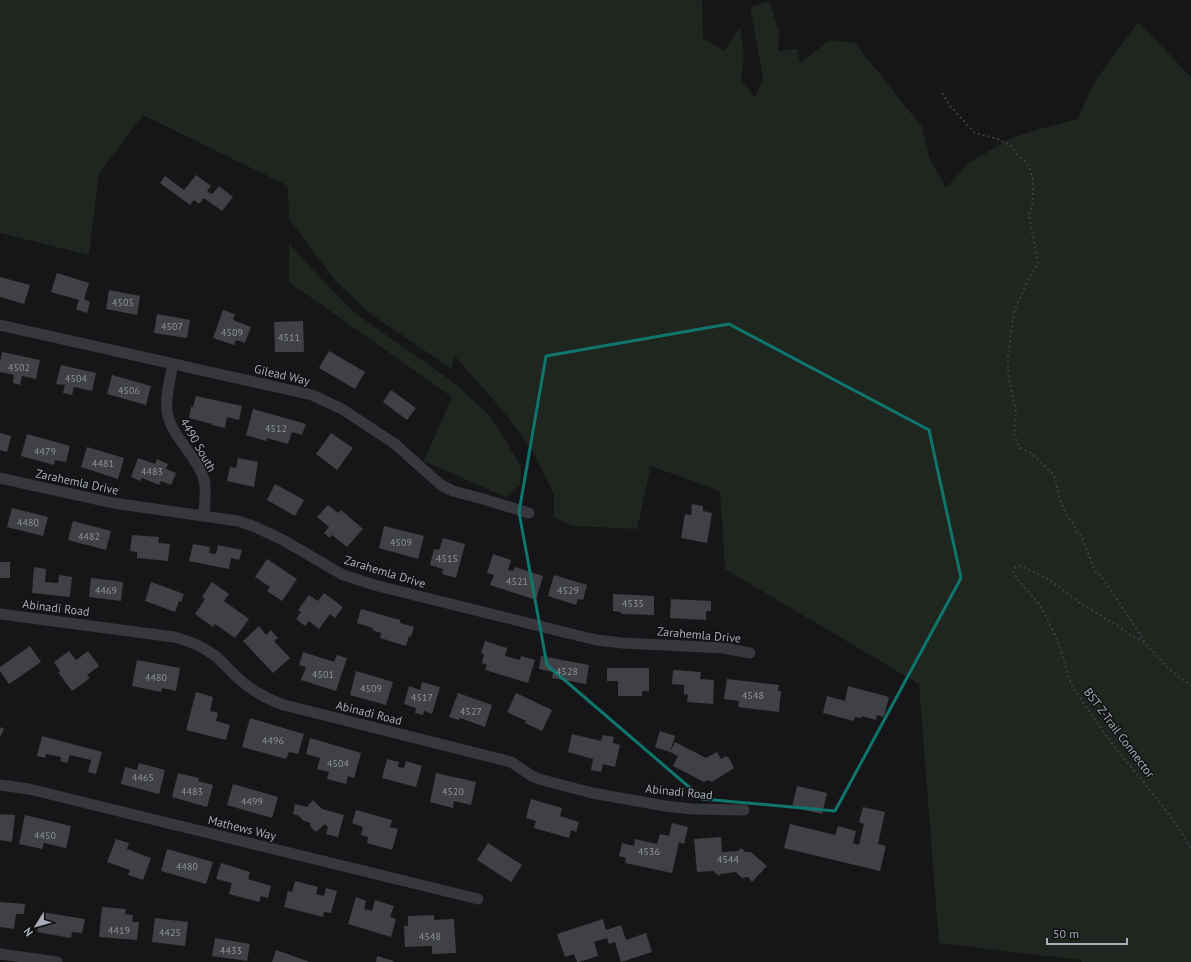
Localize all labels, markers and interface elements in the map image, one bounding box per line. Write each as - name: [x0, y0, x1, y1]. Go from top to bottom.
- house number: 4505: [112, 296, 134, 309]
- house number: 4507: [161, 320, 183, 333]
- house number: 4509: [221, 326, 243, 339]
- house number: 4511: [278, 331, 300, 344]
- house number: 4502: [8, 361, 30, 374]
- street label: Gilead Way: [253, 361, 312, 388]
- house number: 4504: [65, 372, 87, 385]
- house number: 4506: [118, 384, 140, 397]
- street label: 4490 South: [177, 415, 220, 474]
- house number: 4512: [265, 422, 287, 435]
- house number: 4479: [34, 445, 56, 458]
- house number: 4481: [92, 457, 114, 470]
- street label: Zarahemla Drive: [34, 465, 120, 498]
- house number: 4483: [141, 465, 163, 478]
- house number: 4480: [17, 516, 39, 529]
- house number: 4482: [78, 530, 100, 543]
- house number: 4509: [390, 536, 412, 549]
- street label: Zarahemla Drive: [343, 552, 428, 591]
- house number: 4515: [436, 552, 458, 565]
- house number: 4521: [506, 575, 528, 588]
- house number: 4469: [95, 584, 117, 597]
- house number: 4529: [557, 584, 579, 597]
- street label: Abinadi Road: [22, 596, 90, 619]
- house number: 4535: [622, 597, 644, 610]
- street label: Zarahemla Drive: [656, 623, 742, 646]
- house number: 4528: [556, 665, 578, 678]
- house number: 4501: [312, 668, 334, 681]
- house number: 4480: [145, 671, 167, 684]
- house number: 4509: [360, 682, 382, 695]
- street label: BST Z-Trail Connector: [1081, 685, 1158, 781]
- house number: 4548: [742, 689, 764, 702]
- house number: 4517: [411, 691, 433, 704]
- street label: Abinadi Road: [335, 697, 404, 728]
- house number: 4527: [460, 705, 482, 718]
- house number: 4496: [262, 734, 284, 747]
- house number: 4504: [327, 757, 349, 770]
- house number: 4465: [132, 771, 154, 784]
- street label: Abinadi Road: [645, 781, 713, 802]
- house number: 4483: [181, 785, 203, 798]
- house number: 4520: [442, 785, 464, 798]
- house number: 4499: [241, 795, 263, 808]
- street label: Mathews Way: [206, 812, 278, 843]
- house number: 4450: [34, 829, 56, 842]
- house number: 4536: [638, 845, 660, 858]
- house number: 4544: [717, 853, 739, 866]
- house number: 4480: [176, 860, 198, 873]
- north arrow: [16, 906, 56, 946]
- scale bar: [1047, 920, 1127, 946]
- house number: 4419: [108, 924, 130, 937]
- text: N: [20, 925, 36, 939]
- house number: 4425: [159, 926, 181, 939]
- text: 50 m: [1053, 926, 1079, 941]
- house number: 4548: [419, 930, 441, 943]
- house number: 4433: [220, 944, 242, 957]

